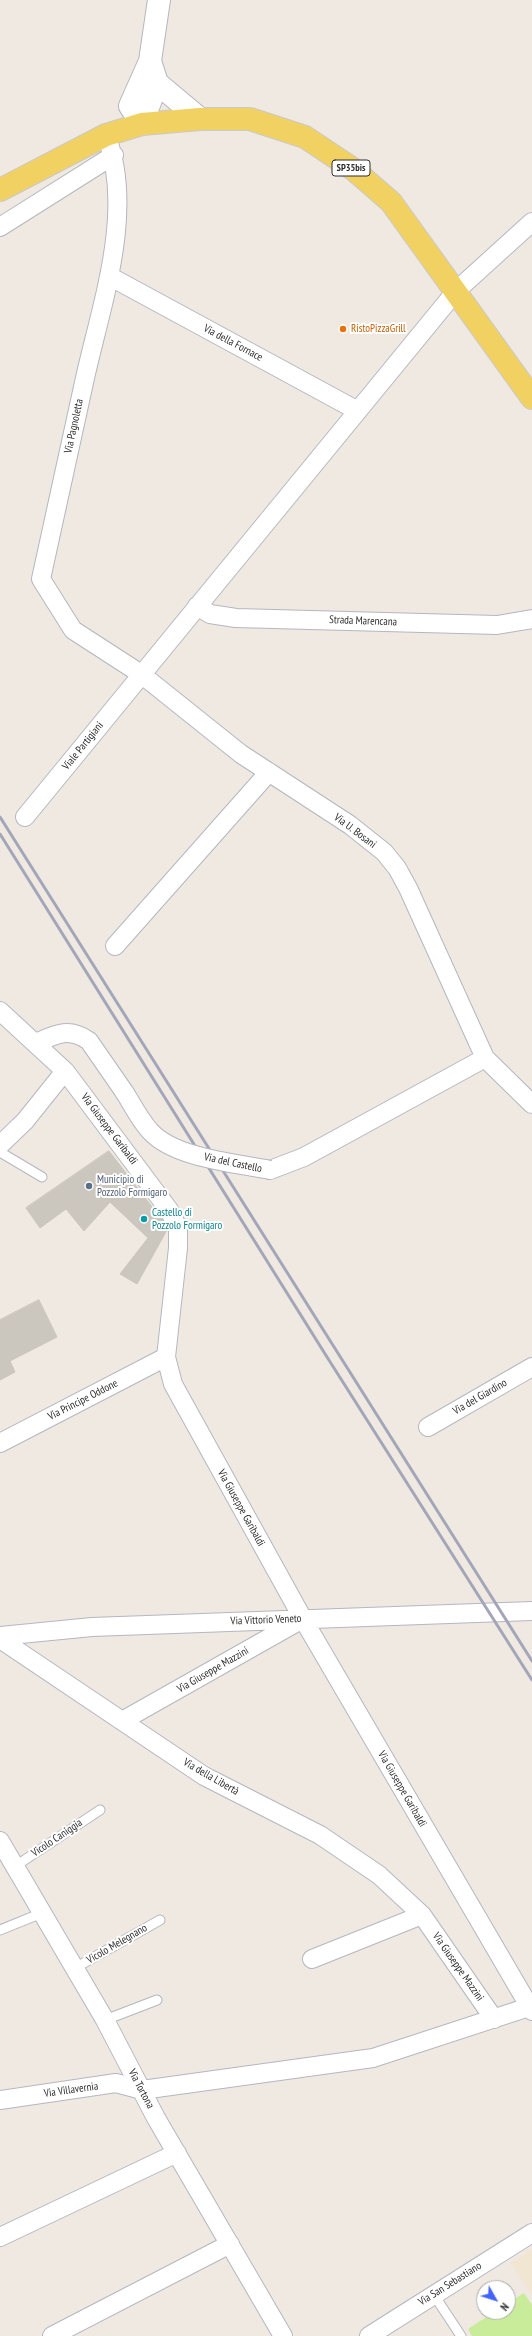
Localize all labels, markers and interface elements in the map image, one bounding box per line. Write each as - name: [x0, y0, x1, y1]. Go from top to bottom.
- road number: SP35bis: [332, 160, 370, 176]
- street label: Via della Fornace: [201, 322, 265, 364]
- place label: RistoPizzaGrill: [351, 322, 406, 336]
- marker: RistoPizzaGrill: [338, 324, 348, 334]
- street label: Via Pagnoletta: [62, 398, 86, 454]
- street label: Strada Marencana: [329, 613, 397, 629]
- street label: Viale Partigiani: [60, 719, 106, 773]
- street label: Via U. Bosani: [331, 811, 379, 851]
- street label: Via Giuseppe Garibaldi: [78, 1091, 140, 1167]
- street label: Via del Castello: [203, 1150, 263, 1176]
- place label: Municipio di Pozzolo Formigaro: [97, 1173, 167, 1199]
- marker: Municipio di Pozzolo Formigaro: [84, 1181, 94, 1191]
- place label: Castello di Pozzolo Formigaro: [152, 1206, 222, 1232]
- marker: Castello di Pozzolo Formigaro: [139, 1214, 149, 1224]
- street label: Via del Giardino: [451, 1376, 509, 1418]
- street label: Via Principe Oddone: [46, 1377, 120, 1423]
- street label: Via Giuseppe Garibaldi: [214, 1467, 268, 1549]
- street label: Via Vittorio Veneto: [230, 1612, 302, 1628]
- street label: Via Giuseppe Mazzini: [175, 1644, 251, 1696]
- street label: Via Giuseppe Garibaldi: [375, 1749, 429, 1829]
- street label: Via della Libertà: [181, 1756, 241, 1798]
- street label: Vicolo Caniggia: [29, 1816, 85, 1860]
- street label: Vicolo Melegnano: [84, 1921, 150, 1967]
- street label: Via Giuseppe Mazzini: [430, 1930, 486, 2004]
- street label: Via Tortona: [125, 2067, 157, 2111]
- street label: Via Villavernia: [43, 2080, 99, 2100]
- street label: Via San Sebastiano: [416, 2259, 484, 2309]
- north arrow: [476, 2280, 516, 2320]
- text: N: [497, 2300, 512, 2314]

